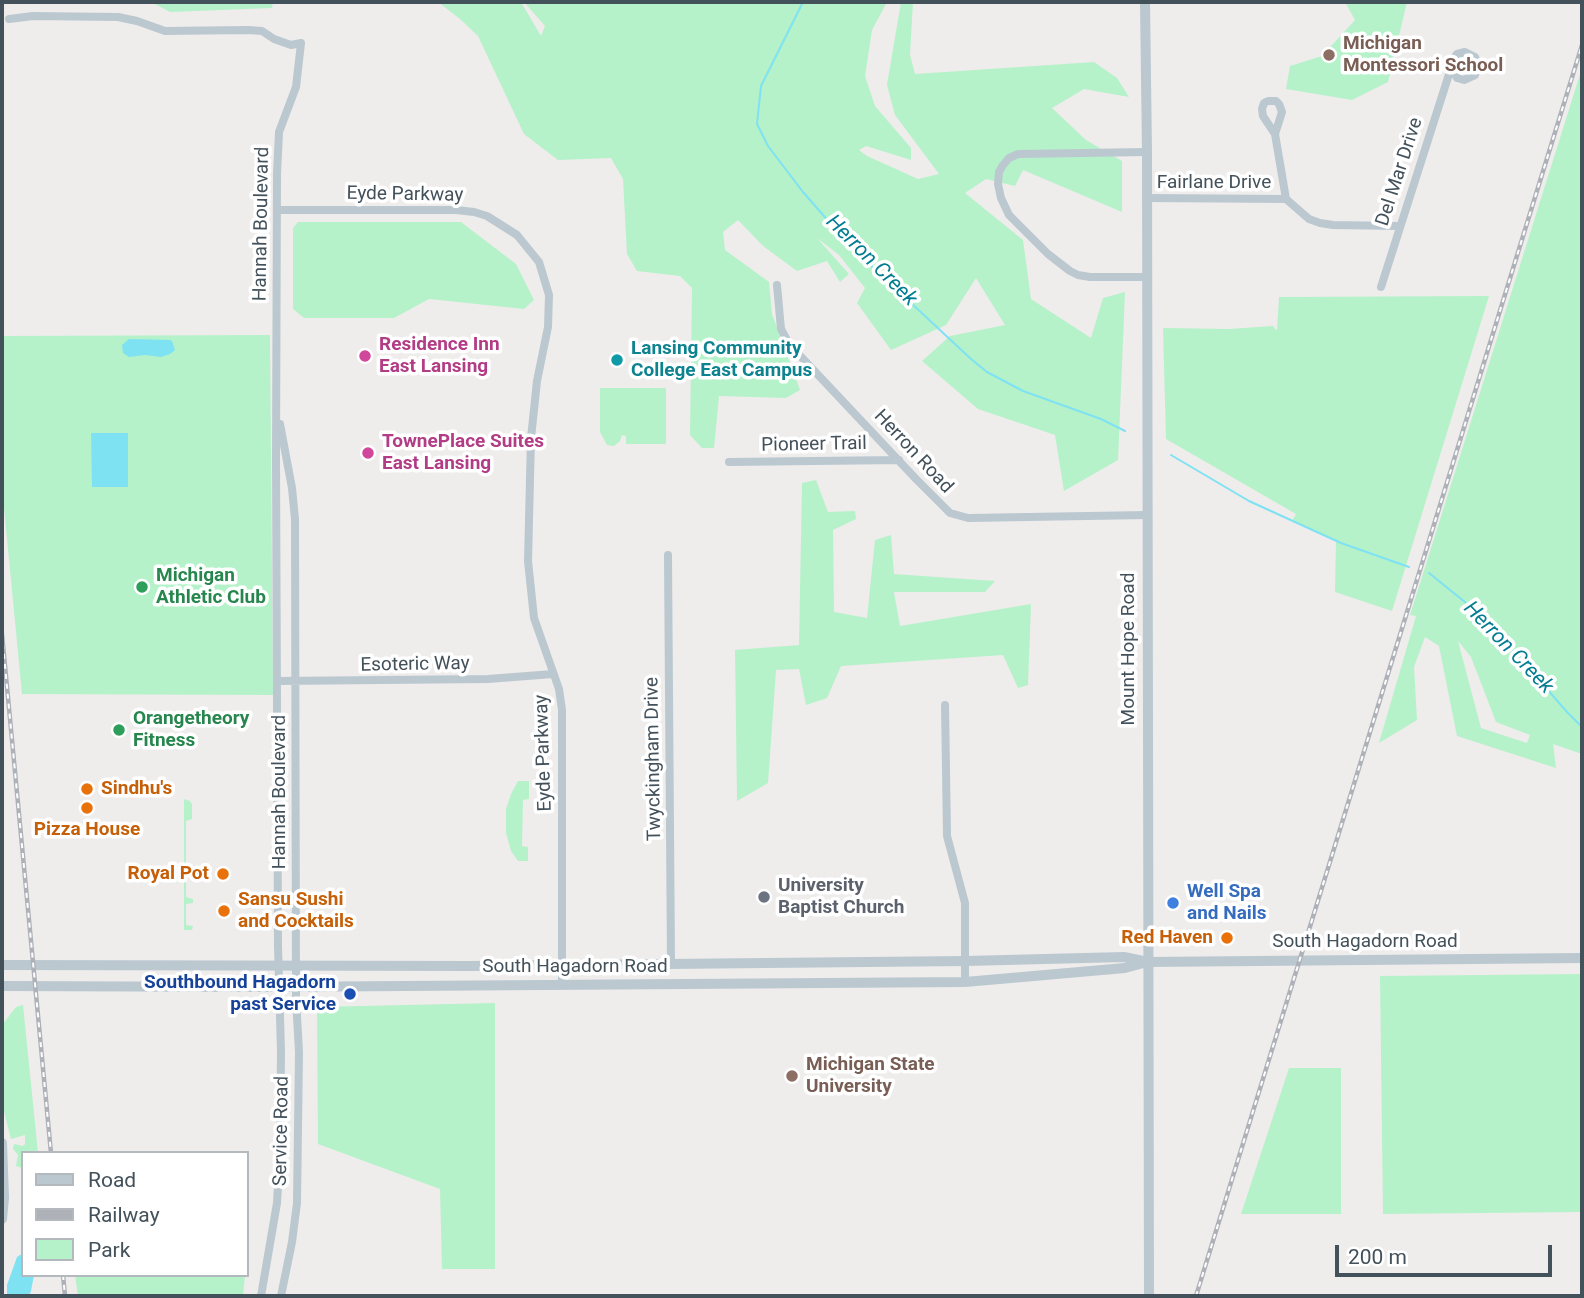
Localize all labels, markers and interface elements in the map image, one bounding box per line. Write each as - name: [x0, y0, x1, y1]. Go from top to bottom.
- place label: Michigan Montessori School: [1343, 33, 1503, 77]
- marker: Michigan Montessori School: [1321, 47, 1337, 63]
- street label: Del Mar Drive: [1372, 115, 1428, 229]
- street label: Hannah Boulevard: [249, 147, 275, 301]
- street label: Fairlane Drive: [1157, 172, 1271, 194]
- street label: Eyde Parkway: [346, 183, 464, 207]
- water label: Herron Creek: [820, 210, 922, 312]
- place label: Residence Inn East Lansing: [379, 334, 500, 378]
- place label: Lansing Community College East Campus: [631, 338, 812, 382]
- marker: Residence Inn East Lansing: [357, 348, 373, 364]
- marker: Lansing Community College East Campus: [609, 352, 625, 368]
- street label: Herron Road: [869, 405, 957, 499]
- place label: TownePlace Suites East Lansing: [382, 431, 544, 475]
- street label: Pioneer Trail: [761, 433, 867, 457]
- marker: TownePlace Suites East Lansing: [360, 445, 376, 461]
- place label: Michigan Athletic Club: [156, 565, 266, 609]
- street label: Mount Hope Road: [1118, 573, 1140, 725]
- marker: Michigan Athletic Club: [134, 579, 150, 595]
- water label: Herron Creek: [1458, 597, 1558, 699]
- street label: Esoteric Way: [360, 653, 470, 677]
- street label: Twyckingham Drive: [641, 677, 667, 841]
- street label: Eyde Parkway: [531, 694, 557, 812]
- place label: Orangetheory Fitness: [133, 708, 249, 752]
- street label: Hannah Boulevard: [269, 715, 291, 869]
- marker: Orangetheory Fitness: [111, 722, 127, 738]
- place label: Sindhu's: [101, 778, 172, 800]
- marker: Sindhu's: [79, 781, 95, 797]
- marker: Pizza House: [79, 800, 95, 816]
- place label: Pizza House: [34, 819, 140, 841]
- place label: Royal Pot: [128, 863, 209, 885]
- marker: Royal Pot: [215, 866, 231, 882]
- place label: University Baptist Church: [778, 875, 904, 919]
- place label: Well Spa and Nails: [1187, 881, 1267, 925]
- place label: Sansu Sushi and Cocktails: [238, 889, 354, 933]
- marker: University Baptist Church: [756, 889, 772, 905]
- marker: Well Spa and Nails: [1165, 895, 1181, 911]
- marker: Sansu Sushi and Cocktails: [216, 903, 232, 919]
- place label: Red Haven: [1121, 927, 1213, 949]
- marker: Red Haven: [1219, 930, 1235, 946]
- street label: South Hagadorn Road: [1272, 931, 1458, 953]
- street label: South Hagadorn Road: [482, 956, 668, 978]
- place label: Southbound Hagadorn past Service: [144, 972, 336, 1016]
- marker: Southbound Hagadorn past Service: [342, 986, 358, 1002]
- place label: Michigan State University: [806, 1054, 935, 1098]
- marker: Michigan State University: [784, 1068, 800, 1084]
- street label: Service Road: [270, 1076, 294, 1186]
- legend: [21, 1151, 248, 1277]
- text: Road: [88, 1168, 136, 1192]
- text: Railway: [88, 1203, 160, 1227]
- scale bar: [1339, 1232, 1556, 1276]
- text: Park: [88, 1238, 130, 1262]
- text: 200 m: [1348, 1245, 1407, 1269]

